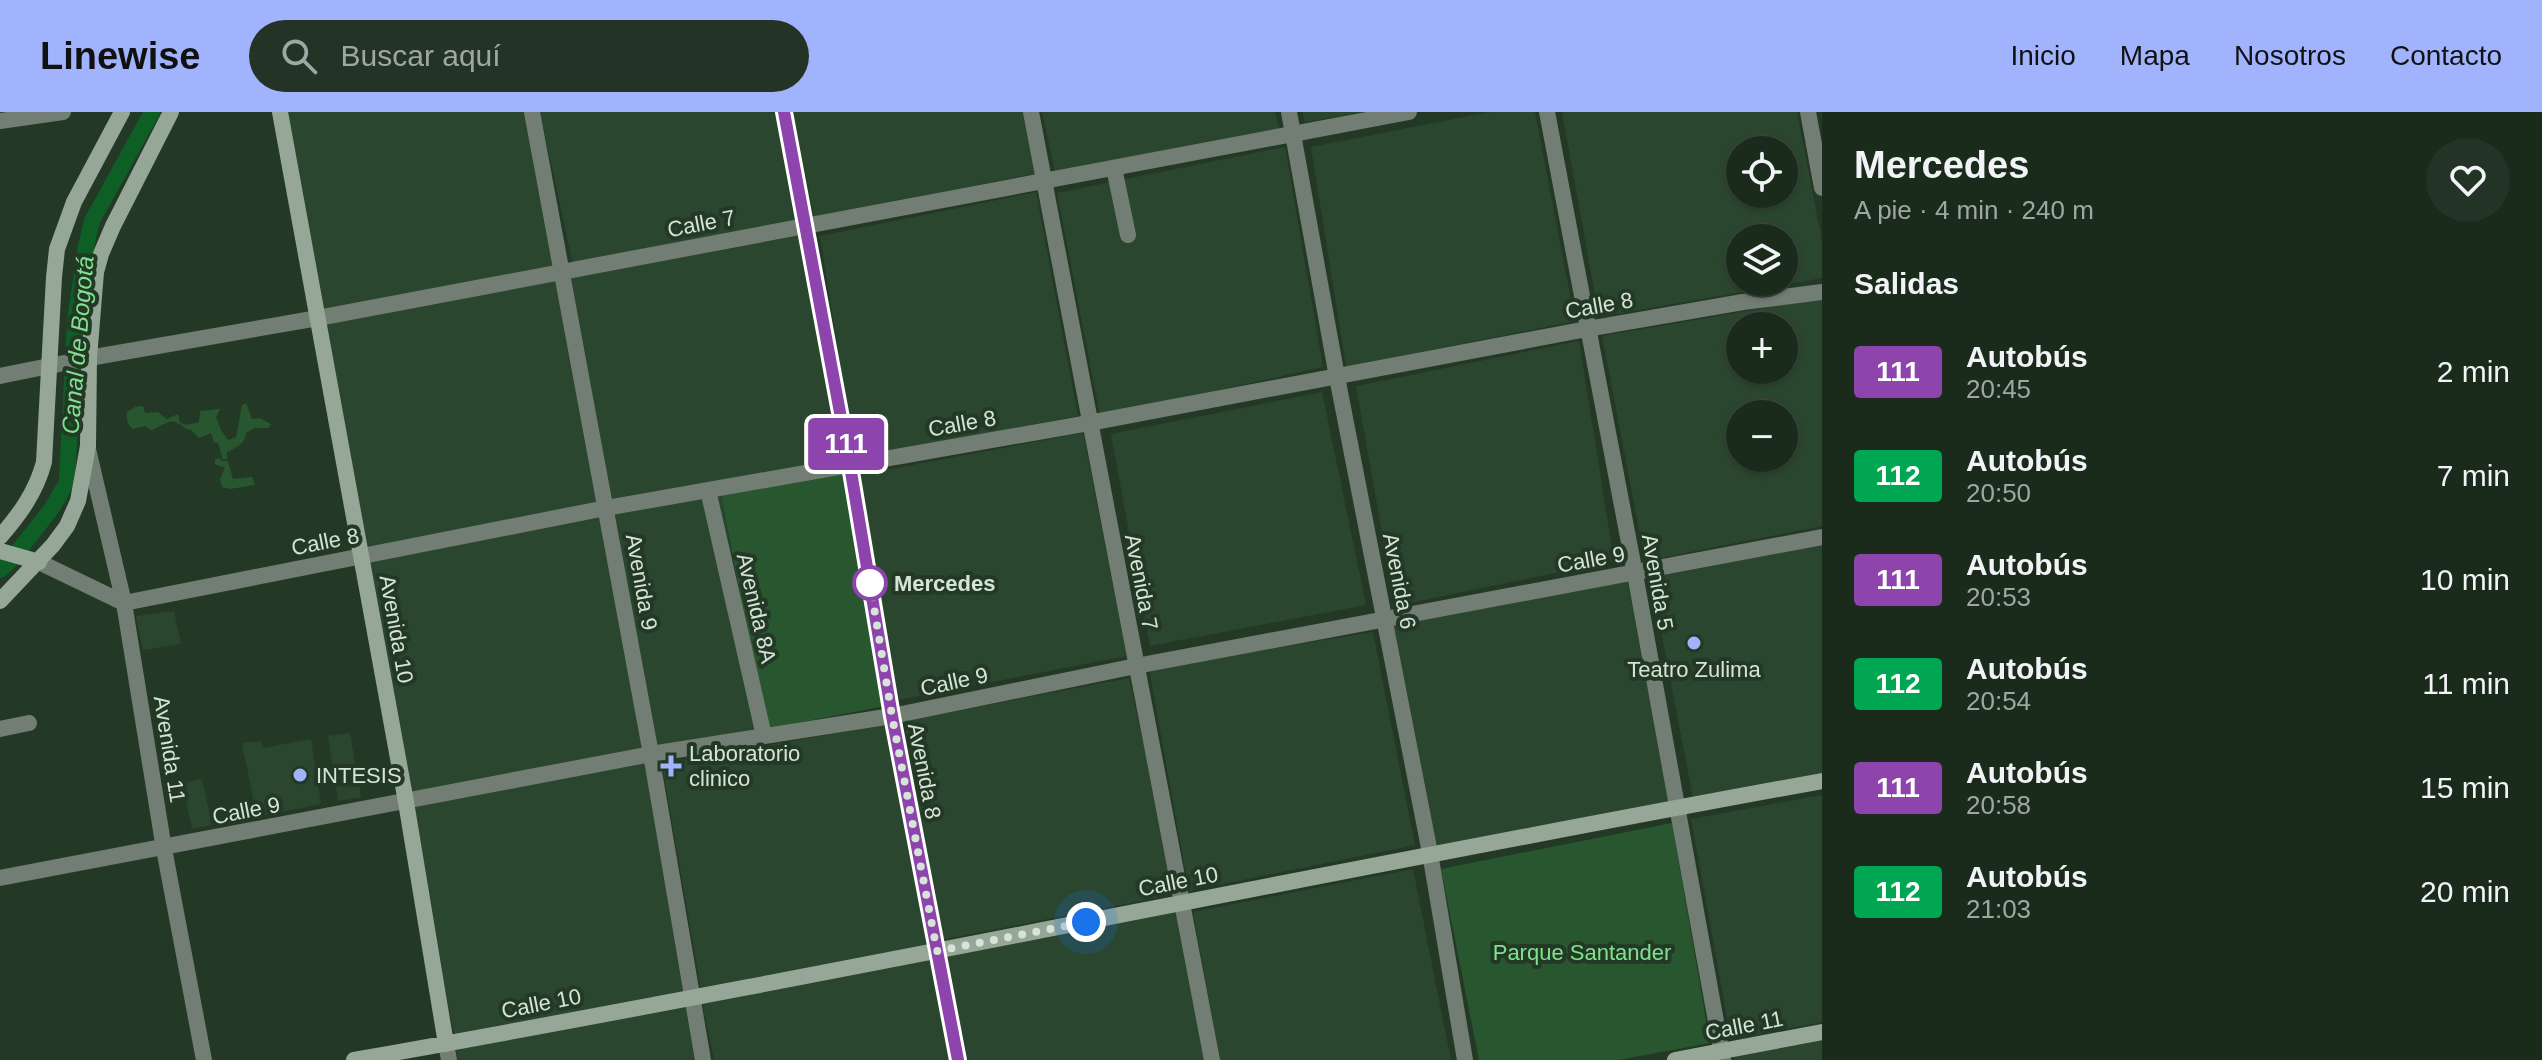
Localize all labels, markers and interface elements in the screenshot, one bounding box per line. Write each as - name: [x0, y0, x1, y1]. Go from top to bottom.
- search box: [249, 20, 809, 92]
- icon: search: [277, 34, 321, 78]
- text: Linewise: [40, 35, 201, 77]
- text: Buscar aquí: [341, 39, 501, 72]
- text: Inicio: [2010, 40, 2076, 71]
- text: Mapa: [2120, 40, 2190, 71]
- text: Nosotros: [2234, 40, 2346, 71]
- text: Contacto: [2390, 40, 2502, 71]
- map controls: [1726, 136, 1798, 472]
- button: locate: [1726, 136, 1798, 208]
- button: heart: [2426, 138, 2510, 222]
- text: Mercedes: [1854, 144, 2029, 186]
- text: A pie · 4 min · 240 m: [1854, 195, 2094, 225]
- street label: Calle 7: [665, 205, 737, 242]
- button: layers: [1726, 224, 1798, 296]
- water label: Canal de Bogotá: [56, 255, 99, 435]
- text: Salidas: [1854, 267, 1959, 300]
- street label: Calle 8: [1563, 287, 1635, 324]
- button: +: [1726, 312, 1798, 384]
- text: Autobús: [1966, 340, 2088, 373]
- text: 2 min: [2437, 355, 2510, 388]
- text: 111: [1876, 356, 1920, 387]
- text: 20:45: [1966, 374, 2031, 404]
- button: −: [1726, 400, 1798, 472]
- street label: Calle 8: [926, 405, 998, 442]
- line badge: 111: [800, 418, 892, 470]
- text: 111: [824, 428, 868, 459]
- text: Autobús: [1966, 444, 2088, 477]
- text: 7 min: [2437, 459, 2510, 492]
- text: 112: [1875, 460, 1921, 491]
- text: 20:50: [1966, 478, 2031, 508]
- street label: Calle 8: [289, 523, 361, 560]
- street label: Avenida 6: [1378, 531, 1421, 631]
- street label: Avenida 9: [621, 532, 662, 632]
- street label: Avenida 7: [1120, 532, 1163, 632]
- street label: Avenida 5: [1637, 532, 1678, 632]
- street label: Calle 9: [1555, 541, 1627, 578]
- text: Autobús: [1966, 548, 2088, 581]
- street label: Avenida 8A: [732, 551, 781, 666]
- text: 10 min: [2420, 563, 2510, 596]
- text: 111: [1876, 564, 1920, 595]
- marker: Mercedes: [853, 566, 887, 600]
- place label: Mercedes: [894, 571, 996, 596]
- street label: Avenida 10: [375, 573, 418, 685]
- text: 20:53: [1966, 582, 2031, 612]
- marker: Teatro Zulima: [1685, 634, 1703, 652]
- text: Autobús: [1966, 652, 2088, 685]
- place label: Teatro Zulima: [1627, 657, 1761, 682]
- street label: Calle 9: [918, 662, 990, 701]
- text: 11 min: [2422, 667, 2510, 700]
- text: 112: [1875, 668, 1921, 699]
- text: 20:54: [1966, 686, 2031, 716]
- street label: Avenida 11: [149, 694, 190, 804]
- street label: Avenida 8: [903, 721, 946, 821]
- place label: Laboratorio clinico: [689, 741, 800, 791]
- marker: Laboratorio clinico: [660, 755, 682, 777]
- text: Autobús: [1966, 756, 2088, 789]
- place label: INTESIS: [316, 763, 402, 788]
- marker: INTESIS: [291, 766, 309, 784]
- text: 15 min: [2420, 771, 2510, 804]
- text: 111: [1876, 772, 1920, 803]
- text: 20:58: [1966, 790, 2031, 820]
- street label: Calle 9: [210, 792, 282, 829]
- text: Autobús: [1966, 860, 2088, 893]
- street label: Calle 10: [1136, 862, 1220, 901]
- text: 20 min: [2420, 875, 2510, 908]
- text: 112: [1875, 876, 1921, 907]
- text: 21:03: [1966, 894, 2031, 924]
- your location: [1066, 902, 1106, 942]
- park label: Parque Santander: [1493, 940, 1671, 965]
- street label: Calle 10: [499, 984, 583, 1023]
- street label: Calle 11: [1703, 1006, 1785, 1045]

